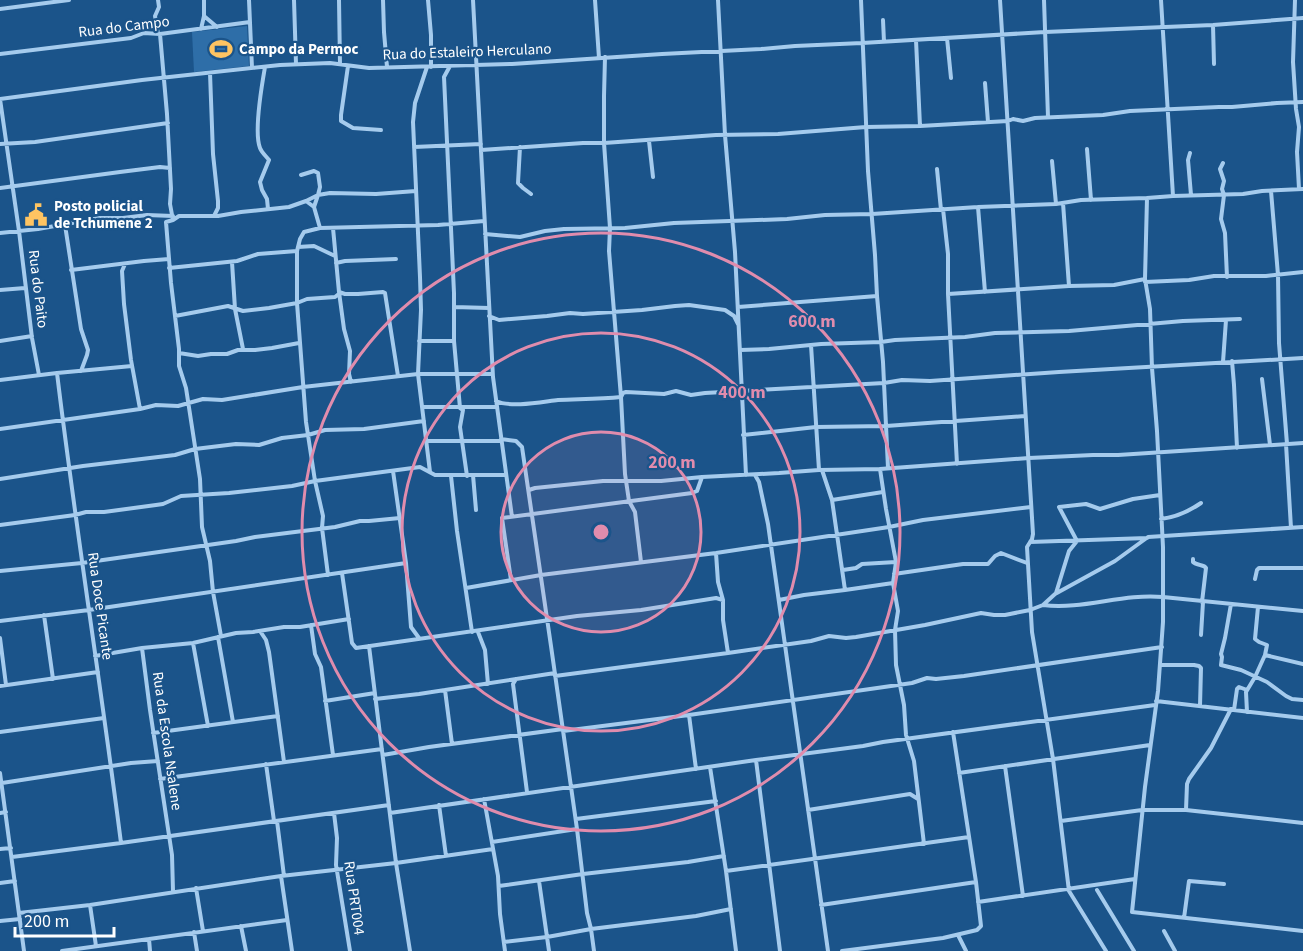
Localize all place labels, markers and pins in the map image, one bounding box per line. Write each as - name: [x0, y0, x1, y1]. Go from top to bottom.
- sports icon: Campo da Permoc: [208, 36, 234, 62]
- place label: Campo da Permoc: [239, 39, 358, 60]
- place label: Posto policial de Tchumene 2: [54, 196, 153, 234]
- public building icon: Posto policial de Tchumene 2: [23, 202, 49, 228]
- centre of rings: [591, 522, 611, 542]

